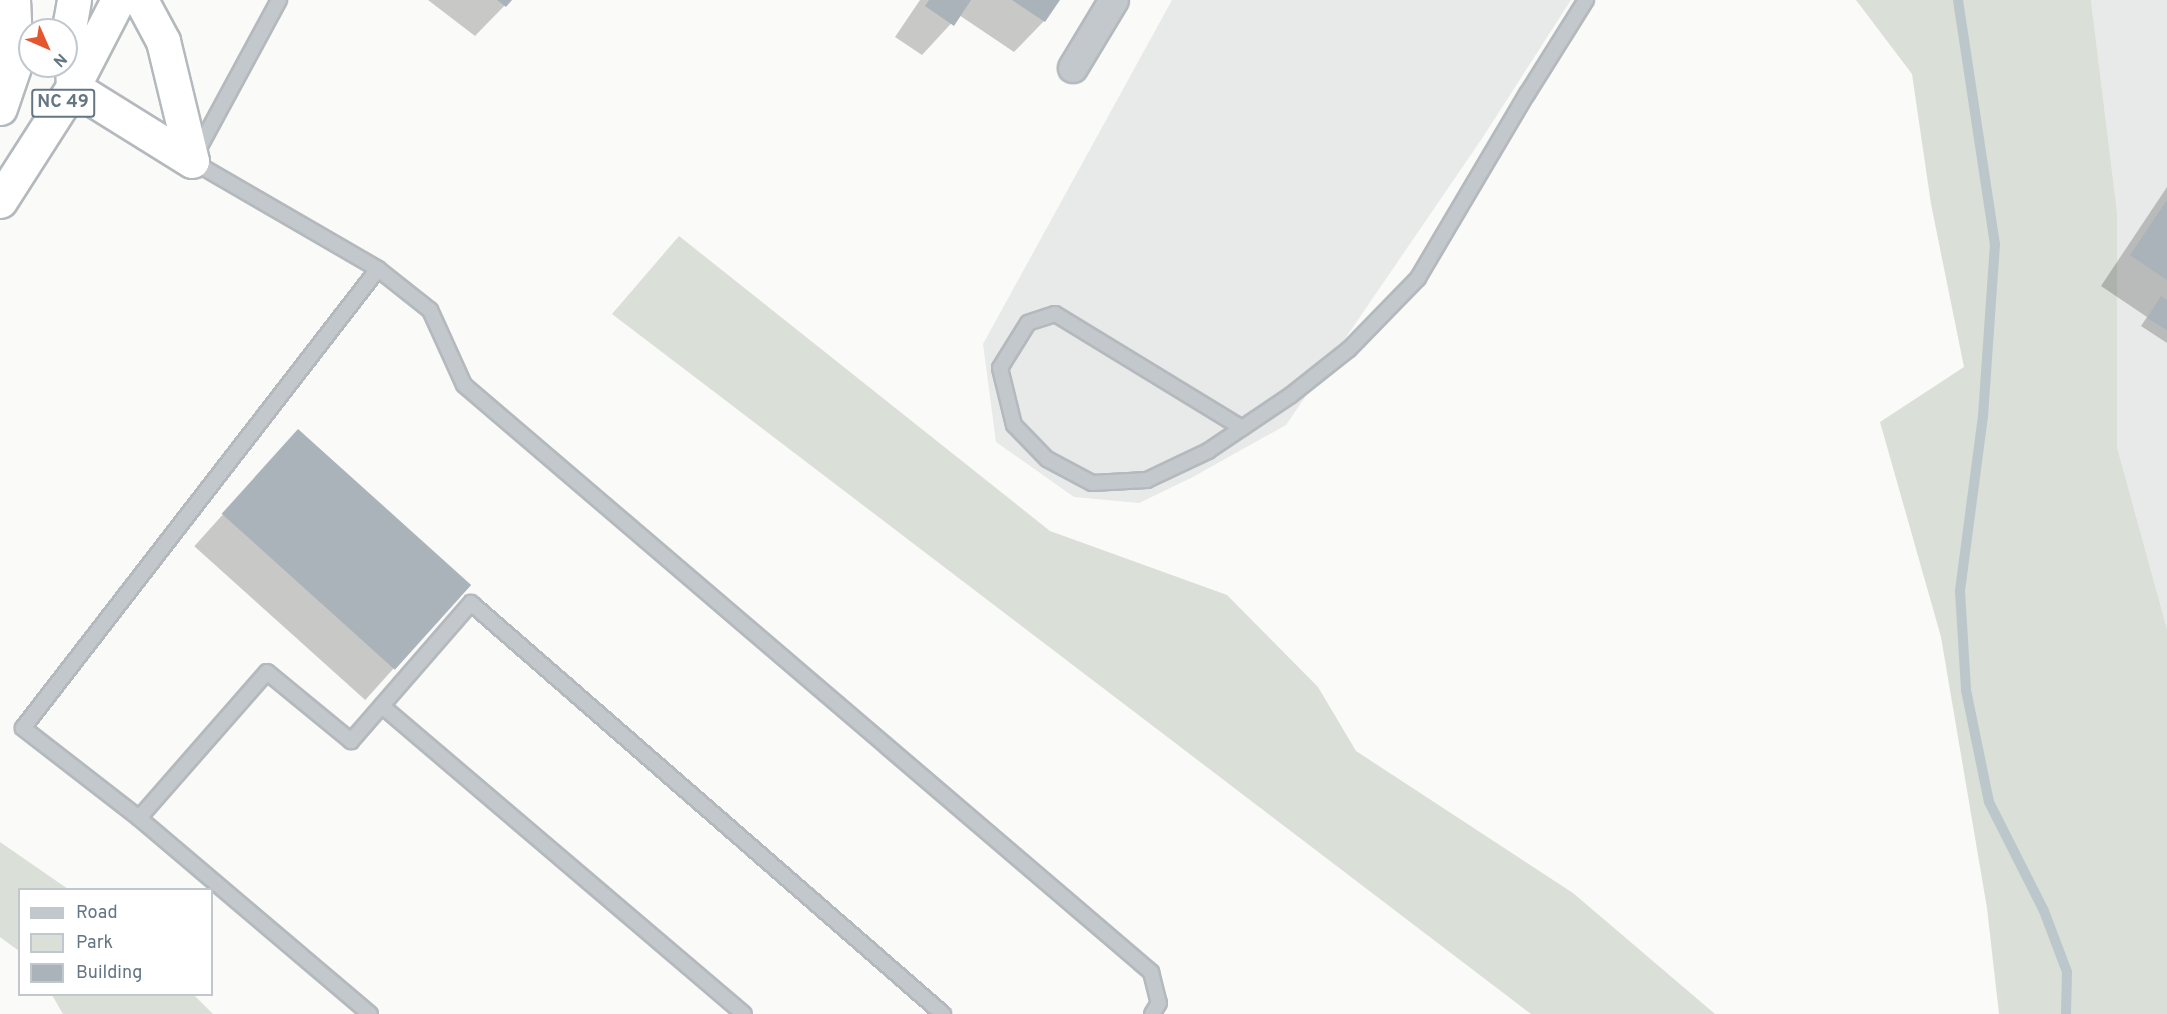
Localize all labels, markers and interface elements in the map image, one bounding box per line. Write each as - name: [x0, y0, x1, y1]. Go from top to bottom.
- north arrow: [18, 18, 78, 78]
- text: N: [48, 48, 70, 70]
- road number: NC 49: [30, 88, 96, 118]
- legend: [18, 888, 213, 996]
- text: Road: [76, 902, 118, 925]
- text: Park: [76, 932, 113, 955]
- text: Building: [76, 962, 142, 985]

